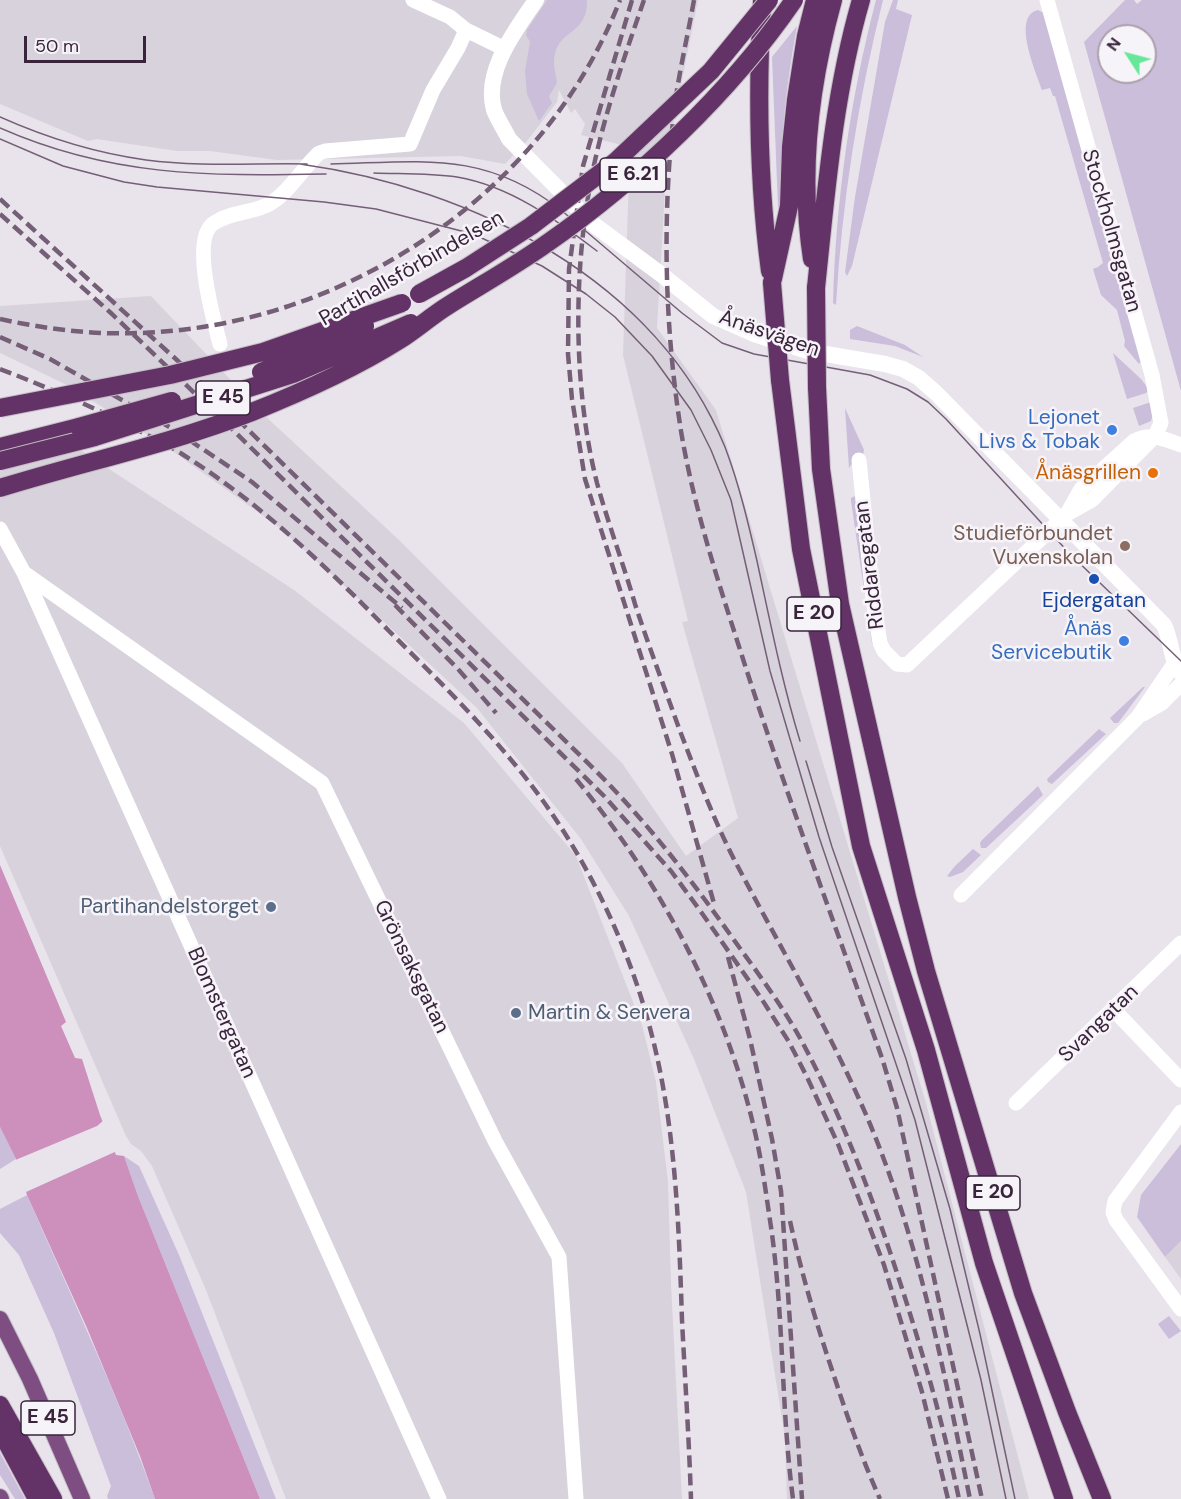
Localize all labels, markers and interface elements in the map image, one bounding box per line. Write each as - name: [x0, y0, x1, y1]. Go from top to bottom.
- scale bar: [27, 24, 148, 62]
- north arrow: [1097, 24, 1157, 84]
- text: N: [1102, 33, 1126, 55]
- text: 50 m: [35, 34, 79, 58]
- street label: Stockholmsgatan: [1076, 147, 1146, 315]
- road number: E 6.21: [600, 158, 666, 192]
- street label: Partihallsförbindelsen: [315, 206, 509, 332]
- street label: Ånäsvägen: [715, 305, 823, 363]
- road number: E 45: [196, 381, 250, 415]
- place label: Lejonet Livs & Tobak: [979, 405, 1100, 455]
- marker: Lejonet Livs & Tobak: [1105, 423, 1119, 437]
- place label: Ånäsgrillen: [1035, 460, 1141, 486]
- marker: Ånäsgrillen: [1146, 466, 1160, 480]
- street label: Riddaregatan: [850, 499, 890, 631]
- place label: Studieförbundet Vuxenskolan: [953, 521, 1113, 571]
- marker: Studieförbundet Vuxenskolan: [1118, 539, 1132, 553]
- marker: Ejdergatan: [1087, 572, 1101, 586]
- place label: Ejdergatan: [1042, 588, 1146, 614]
- road number: E 20: [787, 597, 841, 631]
- place label: Ånäs Servicebutik: [991, 616, 1112, 666]
- marker: Ånäs Servicebutik: [1117, 634, 1131, 648]
- place label: Partihandelstorget: [80, 894, 259, 920]
- street label: Grönsaksgatan: [368, 896, 454, 1038]
- marker: Partihandelstorget: [264, 900, 278, 914]
- street label: Blomstergatan: [181, 944, 261, 1082]
- street label: Svangatan: [1054, 980, 1144, 1068]
- place label: Martin & Servera: [528, 1000, 690, 1026]
- marker: Martin & Servera: [509, 1006, 523, 1020]
- road number: E 20: [966, 1176, 1020, 1210]
- road number: E 45: [21, 1401, 75, 1435]

